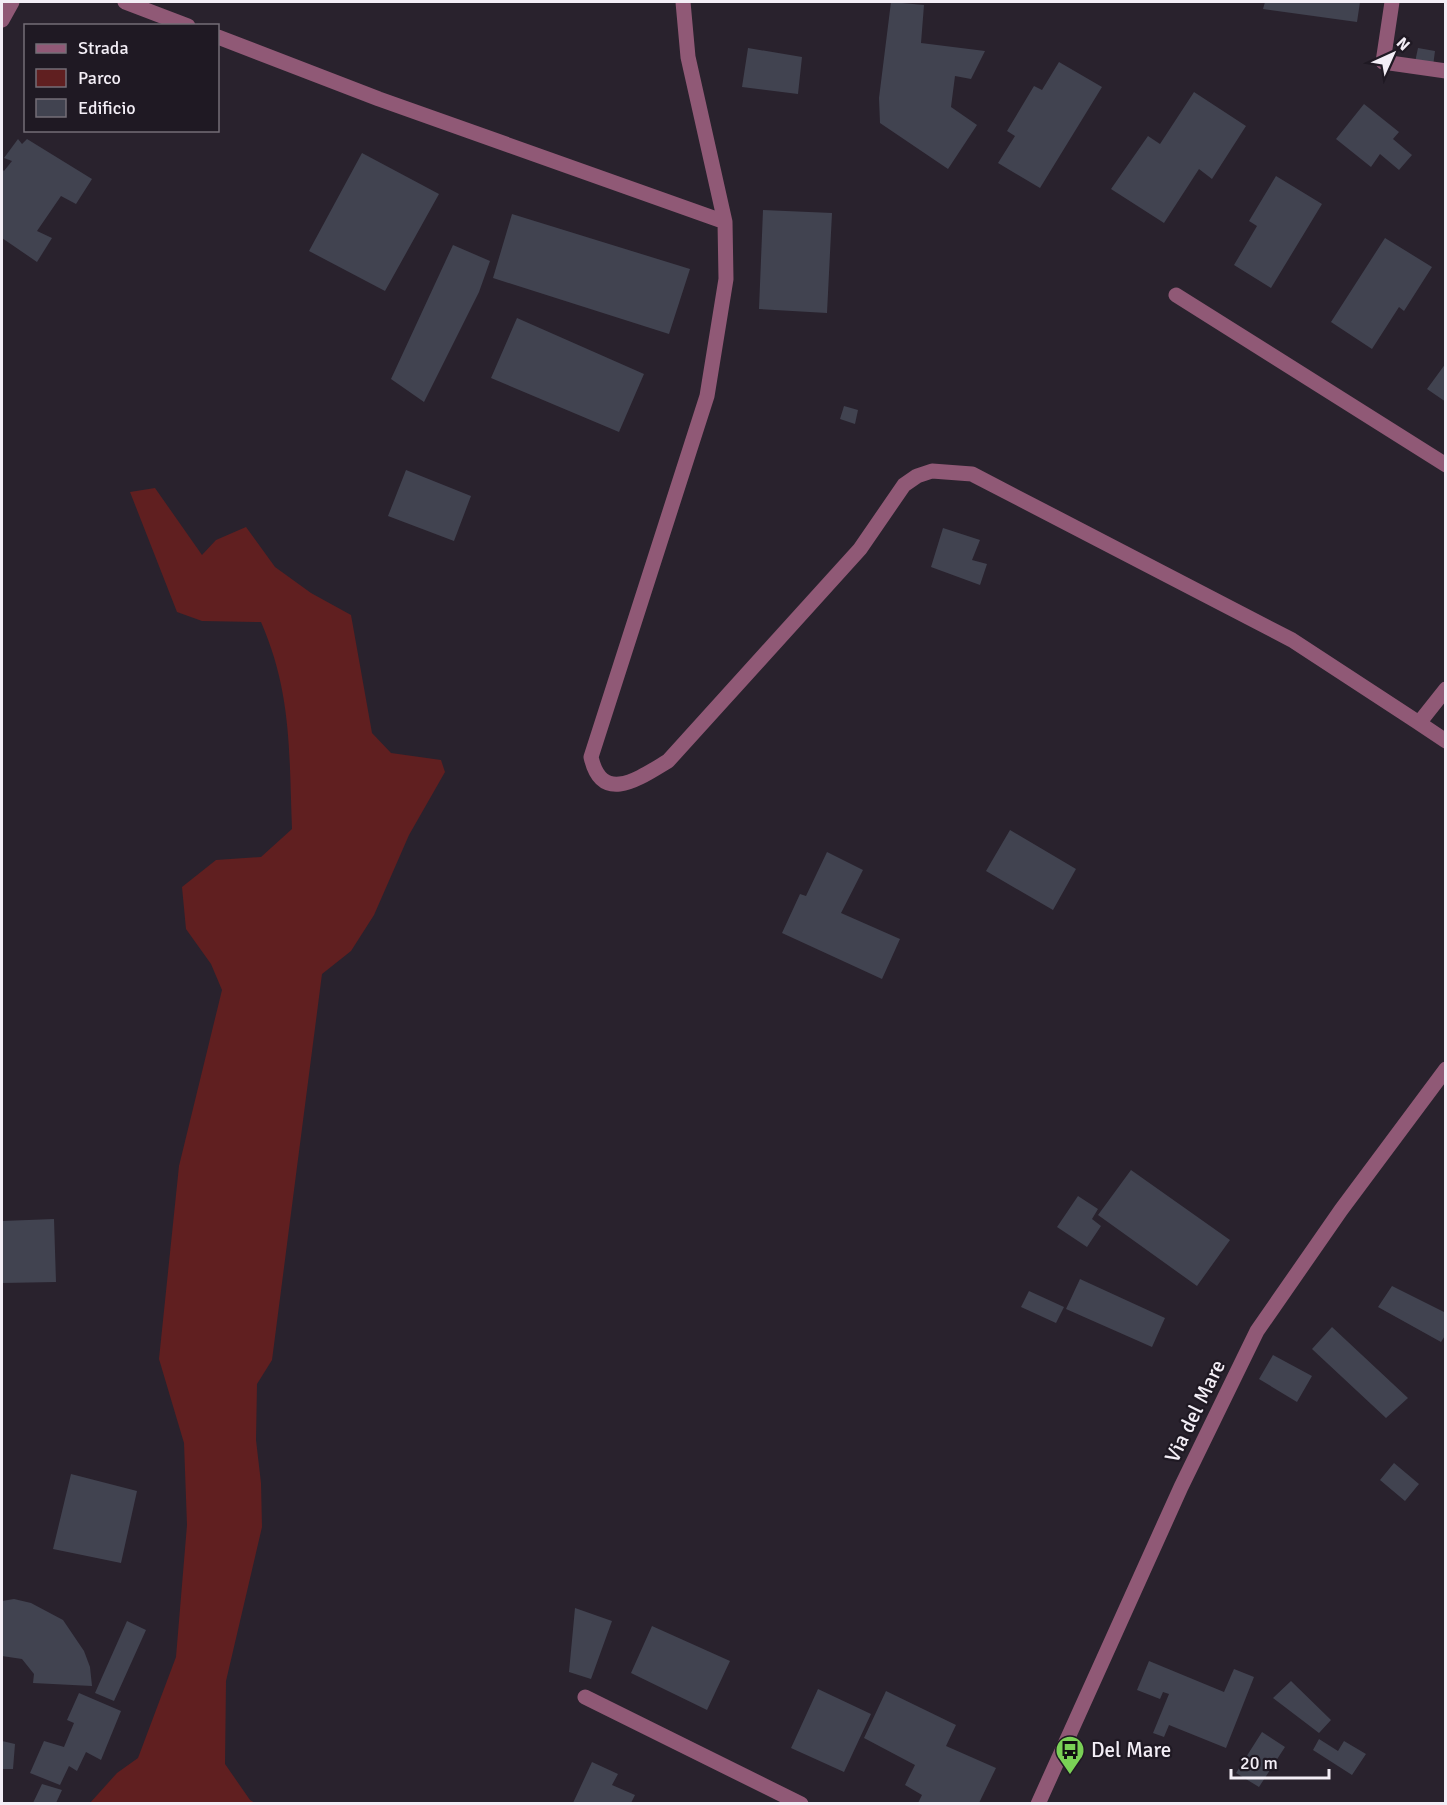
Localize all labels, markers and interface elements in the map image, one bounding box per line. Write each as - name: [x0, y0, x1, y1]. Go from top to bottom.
- legend: [24, 24, 219, 132]
- north arrow: [1363, 24, 1423, 84]
- text: N: [1392, 33, 1414, 55]
- text: Strada: [78, 37, 129, 59]
- text: Parco: [78, 67, 121, 89]
- text: Edificio: [78, 97, 136, 119]
- street label: Via del Mare: [1159, 1355, 1231, 1467]
- bus stop icon: Del Mare: [1054, 1734, 1086, 1776]
- place label: Del Mare: [1091, 1737, 1171, 1763]
- scale bar: [1231, 1742, 1328, 1780]
- text: 20 m: [1240, 1752, 1278, 1774]

